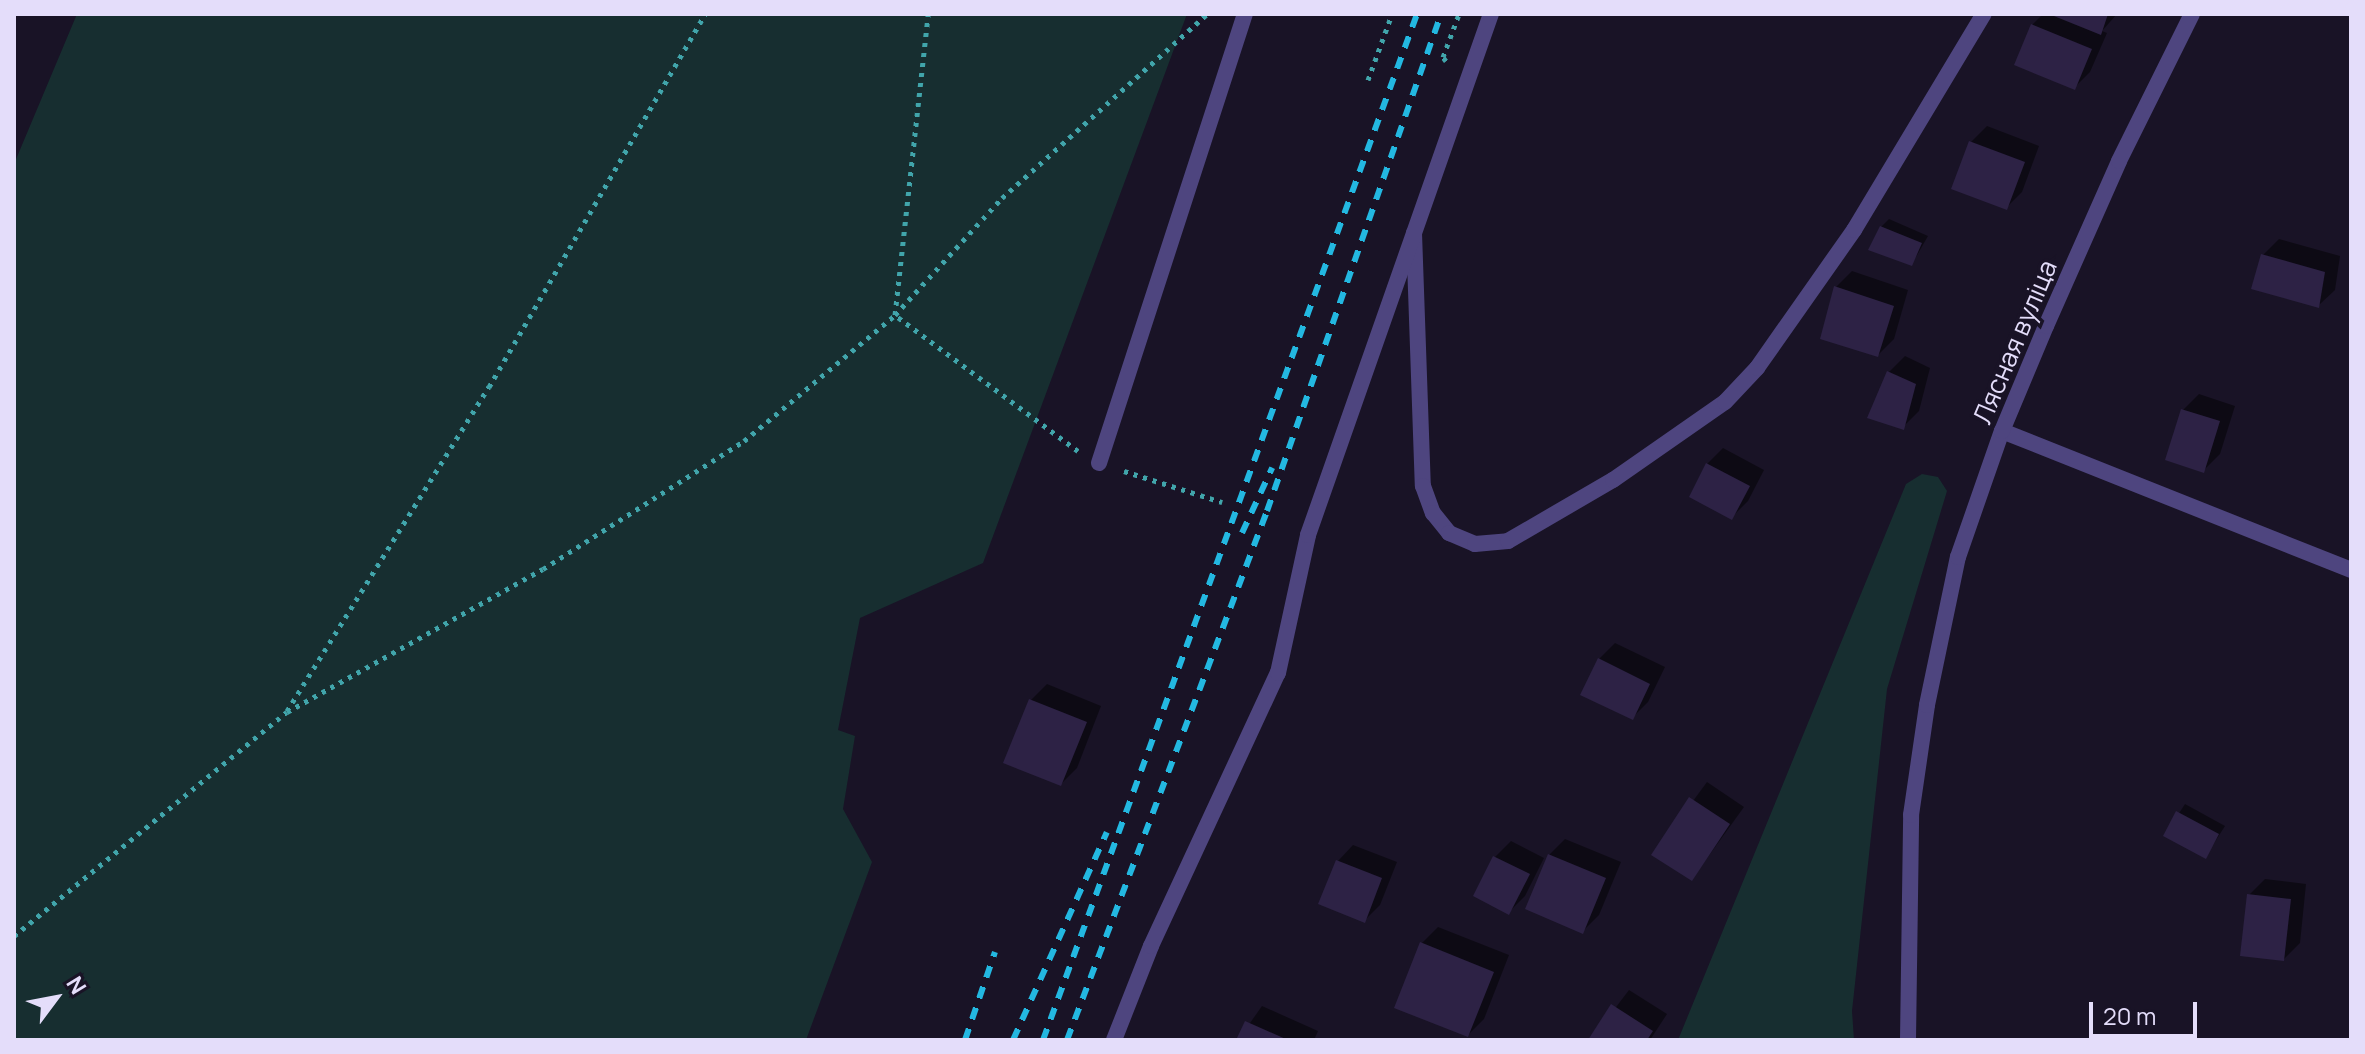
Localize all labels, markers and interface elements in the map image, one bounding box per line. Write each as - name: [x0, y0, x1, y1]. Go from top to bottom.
- street label: Лясная вуліца: [1966, 255, 2064, 429]
- north arrow: [16, 958, 96, 1038]
- text: N: [59, 971, 93, 1000]
- scale bar: [2093, 986, 2201, 1036]
- text: 20 m: [2103, 999, 2156, 1032]

